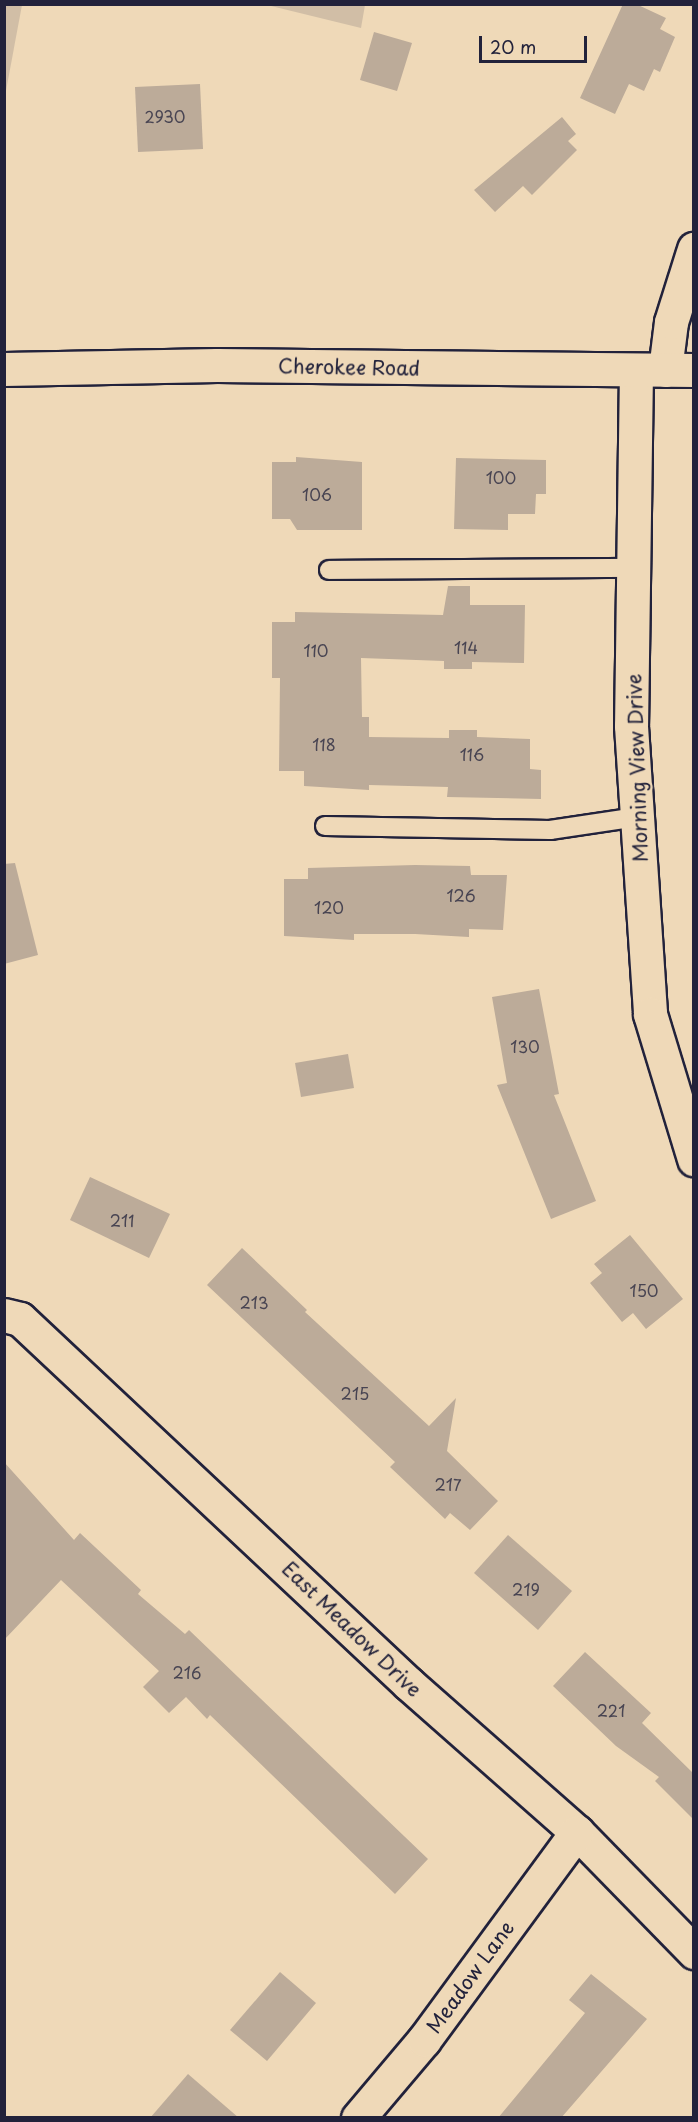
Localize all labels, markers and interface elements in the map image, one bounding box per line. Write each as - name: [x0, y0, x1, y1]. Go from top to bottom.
- scale bar: [482, 24, 590, 62]
- text: 20 m: [490, 33, 536, 60]
- house number: 2930: [144, 106, 186, 126]
- street label: Cherokee Road: [277, 354, 421, 380]
- house number: 100: [486, 467, 516, 487]
- house number: 106: [302, 484, 332, 504]
- house number: 114: [454, 637, 478, 657]
- house number: 110: [303, 640, 329, 660]
- street label: Morning View Drive: [622, 673, 652, 863]
- house number: 118: [312, 734, 336, 754]
- house number: 116: [460, 744, 484, 764]
- house number: 126: [446, 885, 476, 905]
- house number: 120: [314, 897, 344, 917]
- house number: 130: [510, 1036, 540, 1056]
- house number: 211: [110, 1210, 134, 1230]
- house number: 150: [629, 1280, 659, 1300]
- house number: 213: [239, 1292, 269, 1312]
- house number: 215: [341, 1383, 369, 1403]
- house number: 217: [434, 1474, 462, 1494]
- street label: East Meadow Drive: [277, 1556, 427, 1702]
- house number: 219: [512, 1579, 540, 1599]
- house number: 216: [173, 1662, 201, 1682]
- house number: 221: [597, 1700, 625, 1720]
- street label: Meadow Lane: [421, 1916, 519, 2038]

